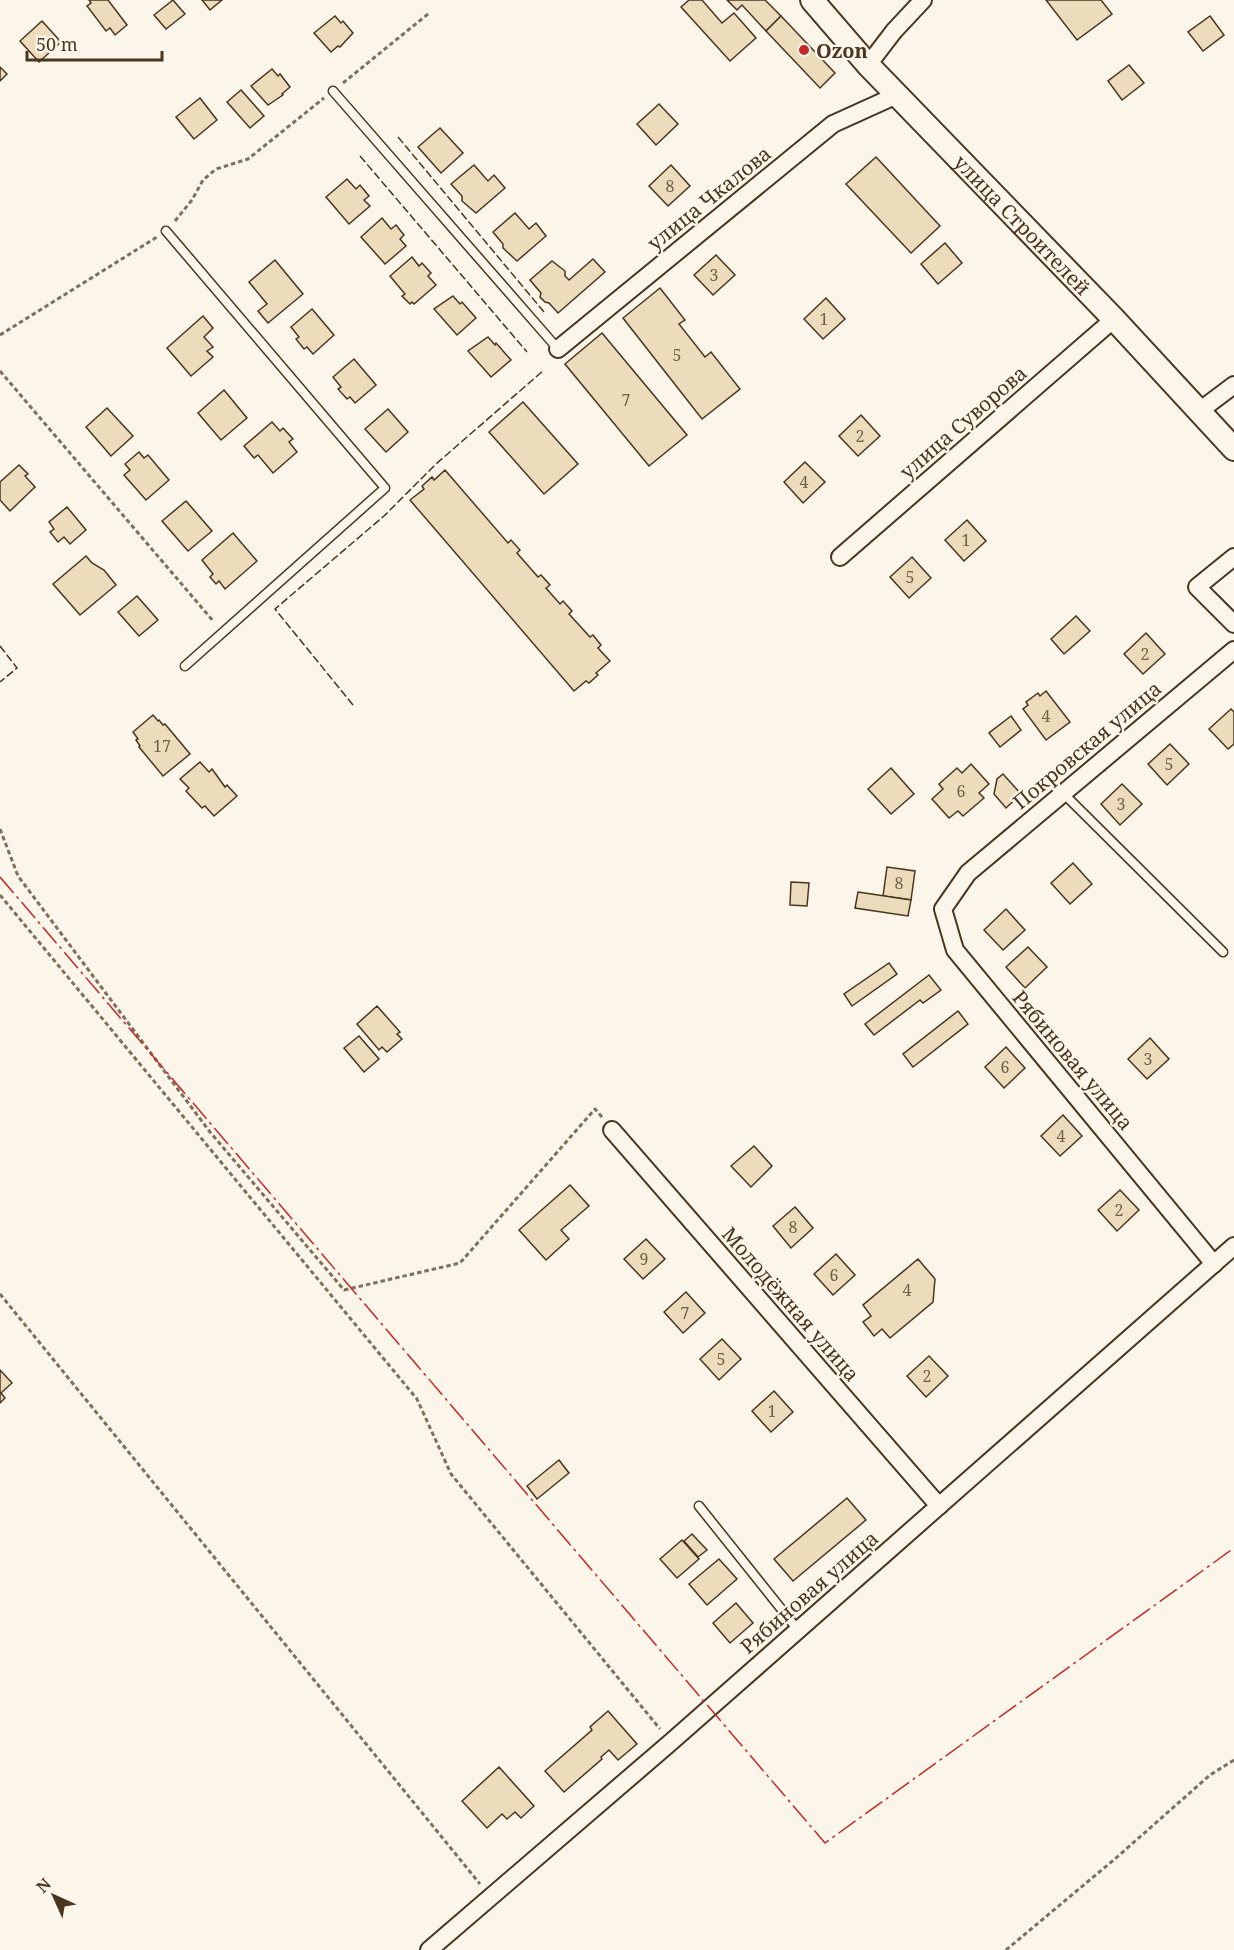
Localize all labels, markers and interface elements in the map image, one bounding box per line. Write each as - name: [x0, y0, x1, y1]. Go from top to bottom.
- scale bar: [27, 24, 162, 62]
- text: 50 m: [36, 32, 78, 56]
- place label: Ozon: [816, 37, 868, 64]
- marker: Ozon: [797, 43, 811, 57]
- street label: улица Чкалова: [642, 140, 776, 256]
- street label: улица Строителей: [948, 149, 1097, 301]
- house number: 8: [666, 175, 675, 197]
- house number: 3: [710, 264, 719, 286]
- house number: 1: [820, 308, 828, 330]
- house number: 5: [673, 344, 681, 366]
- street label: улица Суворова: [894, 359, 1032, 485]
- house number: 7: [622, 389, 631, 411]
- house number: 2: [856, 425, 864, 447]
- house number: 4: [800, 471, 809, 493]
- house number: 1: [962, 529, 970, 551]
- house number: 5: [906, 566, 914, 588]
- house number: 2: [1141, 643, 1149, 665]
- street label: Покровская улица: [1007, 675, 1167, 815]
- house number: 4: [1042, 705, 1051, 727]
- house number: 17: [153, 735, 171, 757]
- house number: 5: [1165, 753, 1173, 775]
- house number: 6: [957, 780, 966, 802]
- house number: 3: [1117, 793, 1126, 815]
- house number: 8: [895, 872, 904, 894]
- street label: Рябиновая улица: [1007, 984, 1139, 1136]
- house number: 3: [1144, 1048, 1153, 1070]
- house number: 6: [1001, 1056, 1010, 1078]
- house number: 4: [1057, 1125, 1066, 1147]
- house number: 2: [1115, 1199, 1123, 1221]
- house number: 8: [789, 1216, 798, 1238]
- street label: Молодёжная улица: [716, 1221, 866, 1387]
- house number: 9: [640, 1248, 648, 1270]
- house number: 6: [830, 1264, 839, 1286]
- house number: 4: [903, 1279, 912, 1301]
- house number: 7: [681, 1302, 690, 1324]
- house number: 5: [717, 1348, 725, 1370]
- house number: 2: [923, 1365, 931, 1387]
- house number: 1: [768, 1400, 776, 1422]
- street label: Рябиновая улица: [734, 1525, 884, 1659]
- north arrow: [24, 1866, 84, 1926]
- text: N: [31, 1873, 56, 1898]

